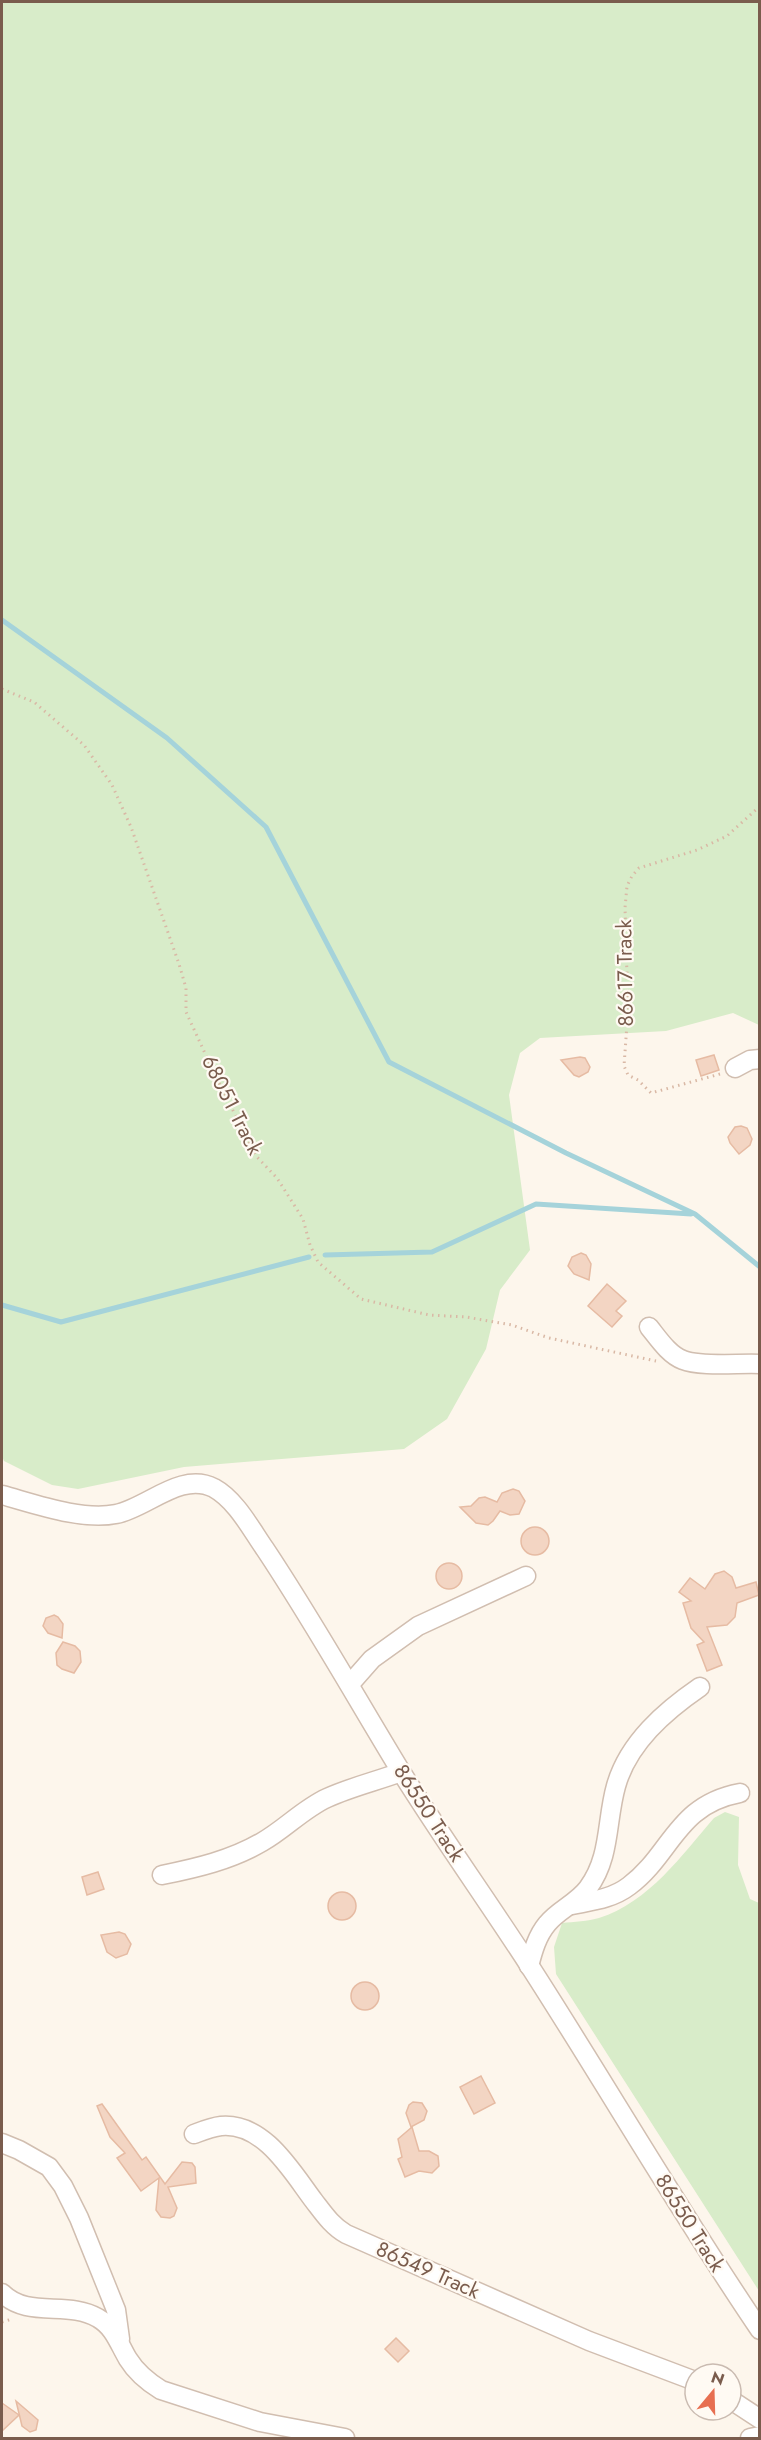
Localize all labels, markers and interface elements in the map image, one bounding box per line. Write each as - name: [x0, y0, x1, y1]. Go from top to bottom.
- street label: 86617 Track: [609, 918, 641, 1027]
- street label: 68051 Track: [194, 1050, 270, 1161]
- street label: 86550 Track: [386, 1758, 472, 1868]
- street label: 86550 Track: [648, 2168, 732, 2279]
- street label: 86549 Track: [371, 2234, 485, 2307]
- north arrow: [683, 2362, 743, 2422]
- text: N: [708, 2365, 727, 2391]

